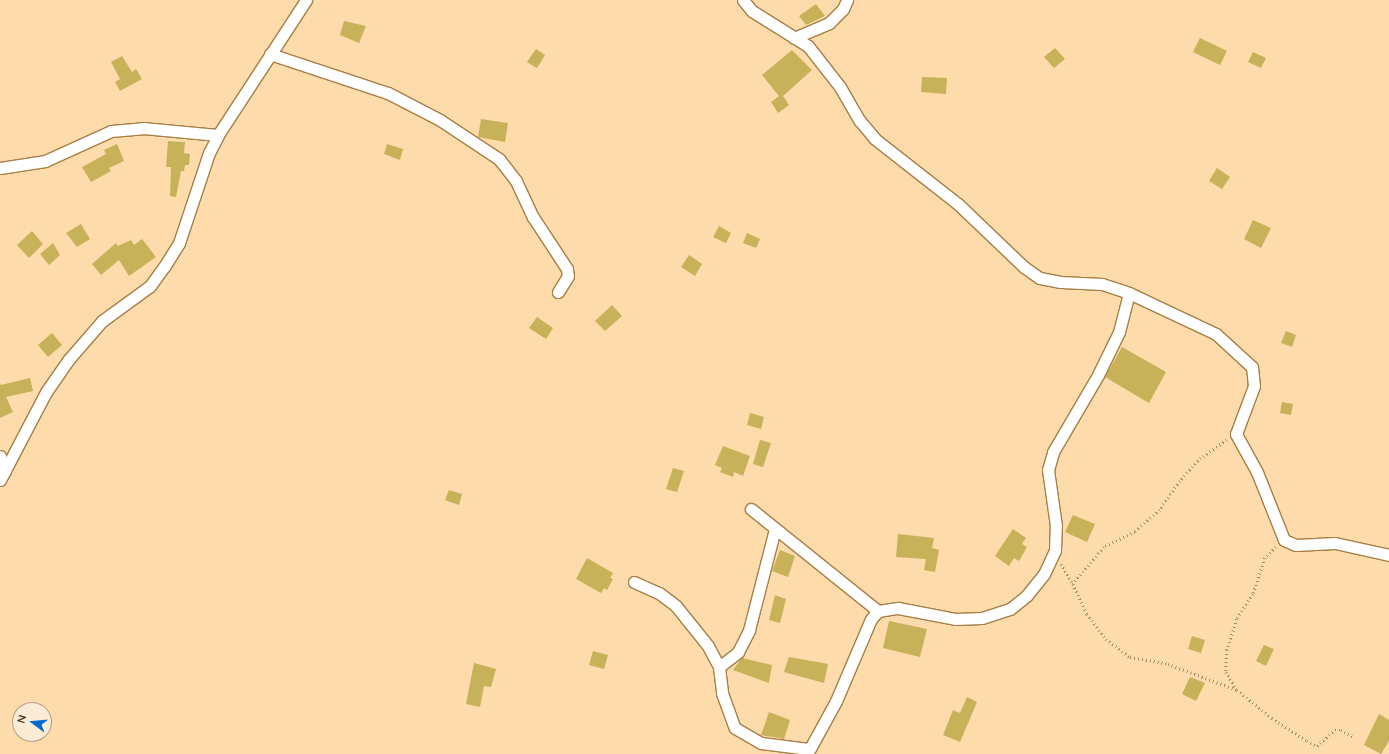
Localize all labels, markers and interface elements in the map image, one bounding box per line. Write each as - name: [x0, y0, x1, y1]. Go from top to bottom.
- north arrow: [12, 702, 52, 742]
- text: N: [14, 713, 29, 725]

